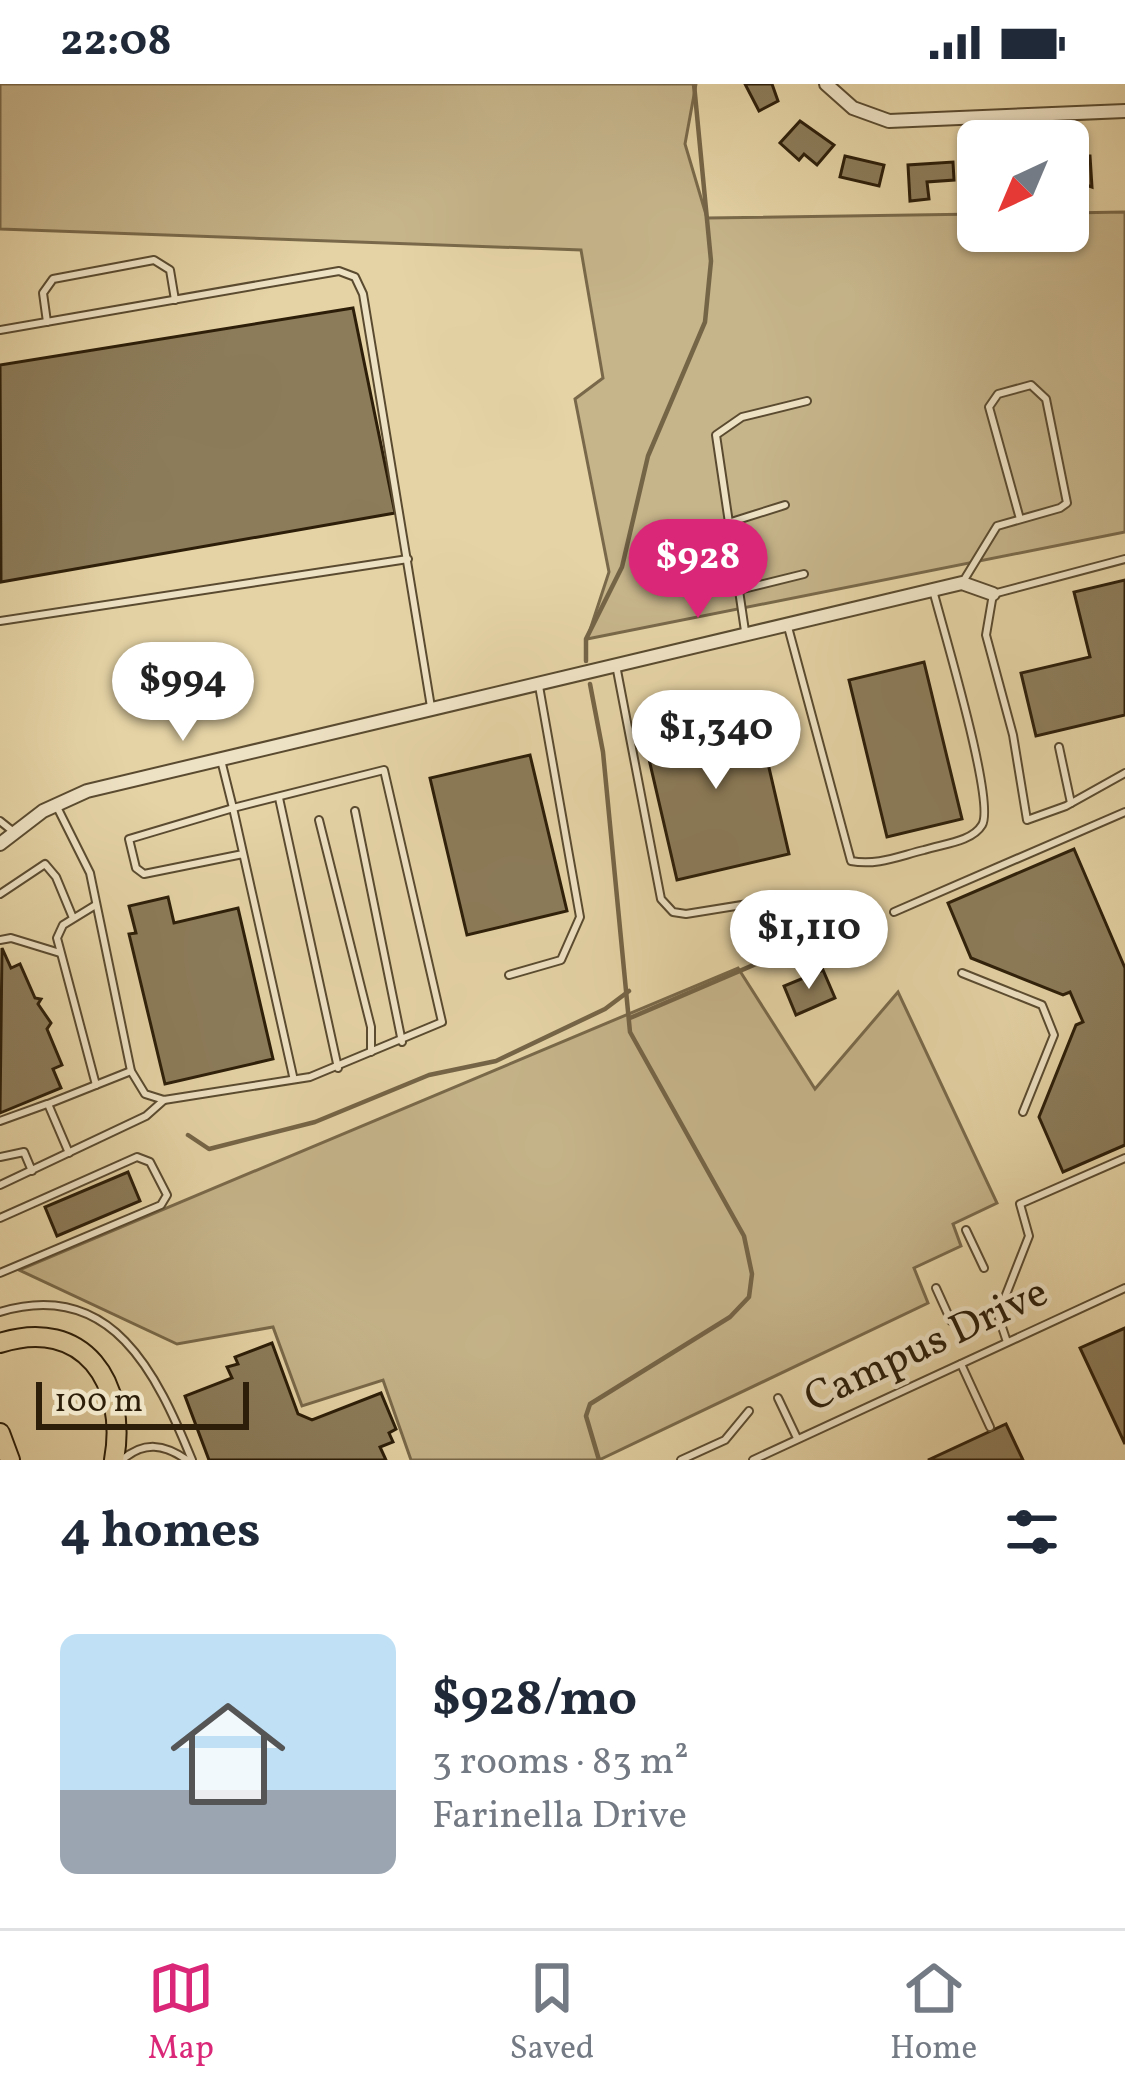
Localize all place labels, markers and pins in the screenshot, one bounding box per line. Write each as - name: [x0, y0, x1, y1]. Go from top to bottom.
- pin: $928: [627, 519, 769, 621]
- pin: $994: [112, 642, 254, 744]
- pin: $1,340: [618, 690, 814, 792]
- pin: $1,110: [711, 890, 907, 992]

